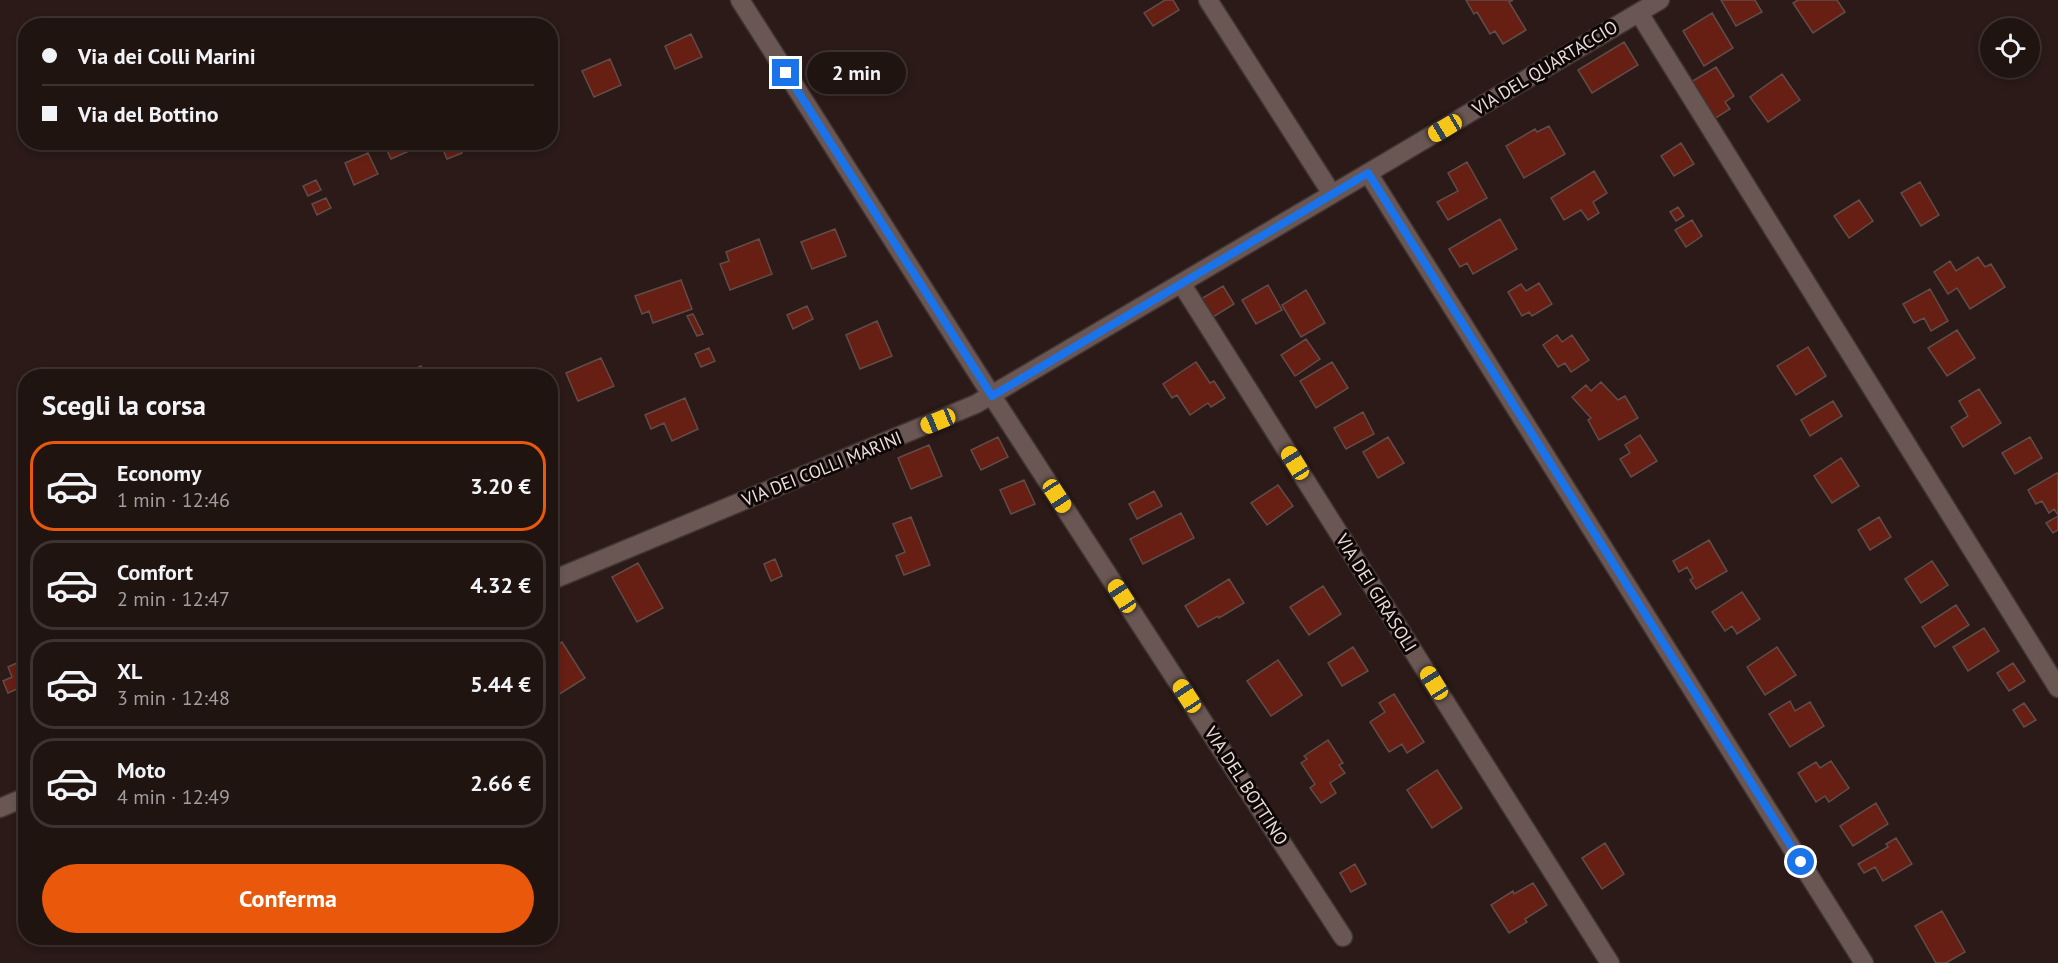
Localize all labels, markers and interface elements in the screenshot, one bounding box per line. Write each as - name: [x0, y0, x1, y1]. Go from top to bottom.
- street label: VIA DEL QUARTACCIO: [1467, 15, 1622, 121]
- map controls: [1980, 18, 2040, 78]
- button: locate: [1980, 18, 2040, 78]
- text: Via dei Colli Marini: [78, 42, 256, 70]
- callout: 2 min: [807, 52, 906, 94]
- route end: [772, 59, 799, 86]
- text: 2 min: [832, 60, 881, 86]
- text: Via del Bottino: [78, 100, 218, 128]
- car: [1425, 111, 1465, 145]
- text: Scegli la corsa: [42, 388, 206, 422]
- car: [918, 406, 958, 436]
- street label: VIA DEI COLLI MARINI: [738, 426, 905, 511]
- car: [1278, 443, 1312, 483]
- icon: car: [45, 459, 99, 513]
- text: Economy: [117, 459, 201, 487]
- text: 3.20 €: [470, 472, 531, 500]
- car: [1040, 476, 1074, 516]
- text: 1 min · 12:46: [117, 487, 230, 513]
- street label: VIA DEI GIRASOLI: [1330, 529, 1422, 656]
- icon: car: [45, 558, 99, 612]
- text: Comfort: [117, 558, 193, 586]
- text: 4.32 €: [470, 571, 531, 599]
- car: [1105, 576, 1139, 616]
- text: 2 min · 12:47: [117, 586, 230, 612]
- icon: car: [45, 657, 99, 711]
- text: XL: [117, 657, 142, 685]
- car: [1417, 663, 1451, 703]
- text: 5.44 €: [470, 670, 531, 698]
- car: [1170, 676, 1204, 716]
- text: 3 min · 12:48: [117, 685, 230, 711]
- street label: VIA DEL BOTTINO: [1199, 721, 1293, 849]
- icon: car: [45, 756, 99, 810]
- text: Moto: [117, 756, 166, 784]
- text: 2.66 €: [470, 769, 531, 797]
- text: 4 min · 12:49: [117, 784, 230, 810]
- route start: [1787, 848, 1814, 875]
- button: Conferma: [42, 864, 534, 933]

